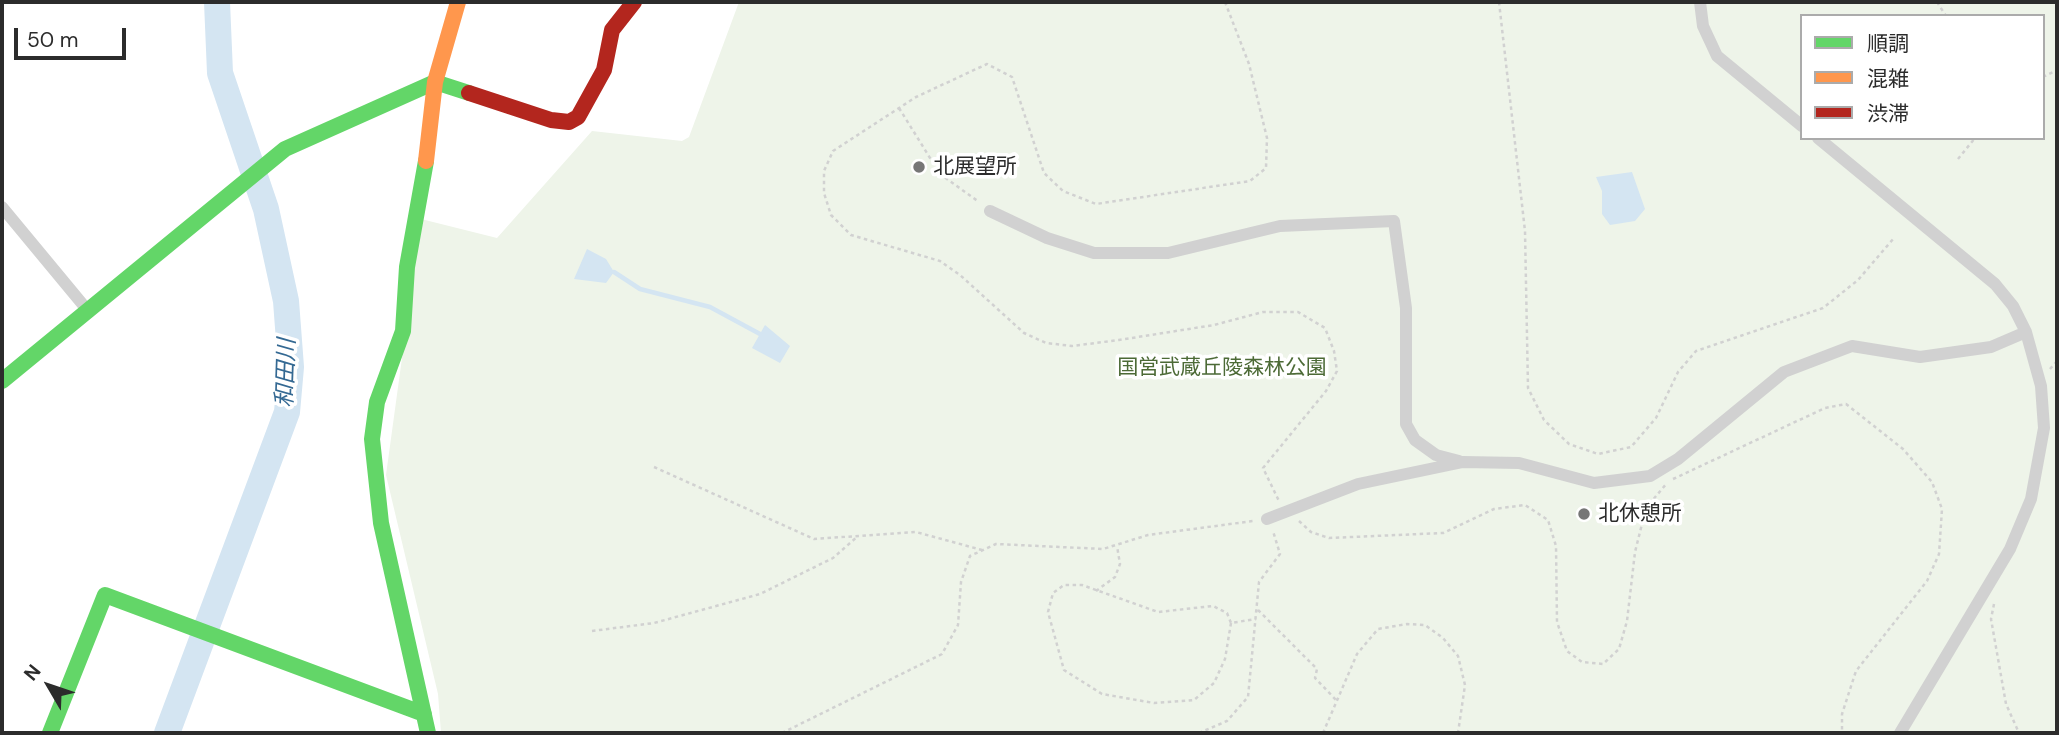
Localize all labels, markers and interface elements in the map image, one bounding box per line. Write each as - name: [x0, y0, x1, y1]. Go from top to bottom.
- scale bar: [18, 14, 130, 58]
- legend: [1800, 14, 2045, 140]
- text: 50 m: [27, 26, 78, 54]
- text: 順調: [1867, 30, 1909, 58]
- text: 混雑: [1867, 65, 1909, 93]
- text: 渋滞: [1867, 100, 1909, 128]
- place label: 北展望所: [933, 154, 1017, 180]
- marker: 北展望所: [911, 159, 927, 175]
- water label: 和田川: [272, 338, 302, 408]
- park label: 国営武蔵丘陵森林公園: [1117, 355, 1327, 381]
- place label: 北休憩所: [1598, 501, 1682, 527]
- marker: 北休憩所: [1576, 506, 1592, 522]
- north arrow: [14, 651, 84, 721]
- text: N: [18, 659, 46, 686]

